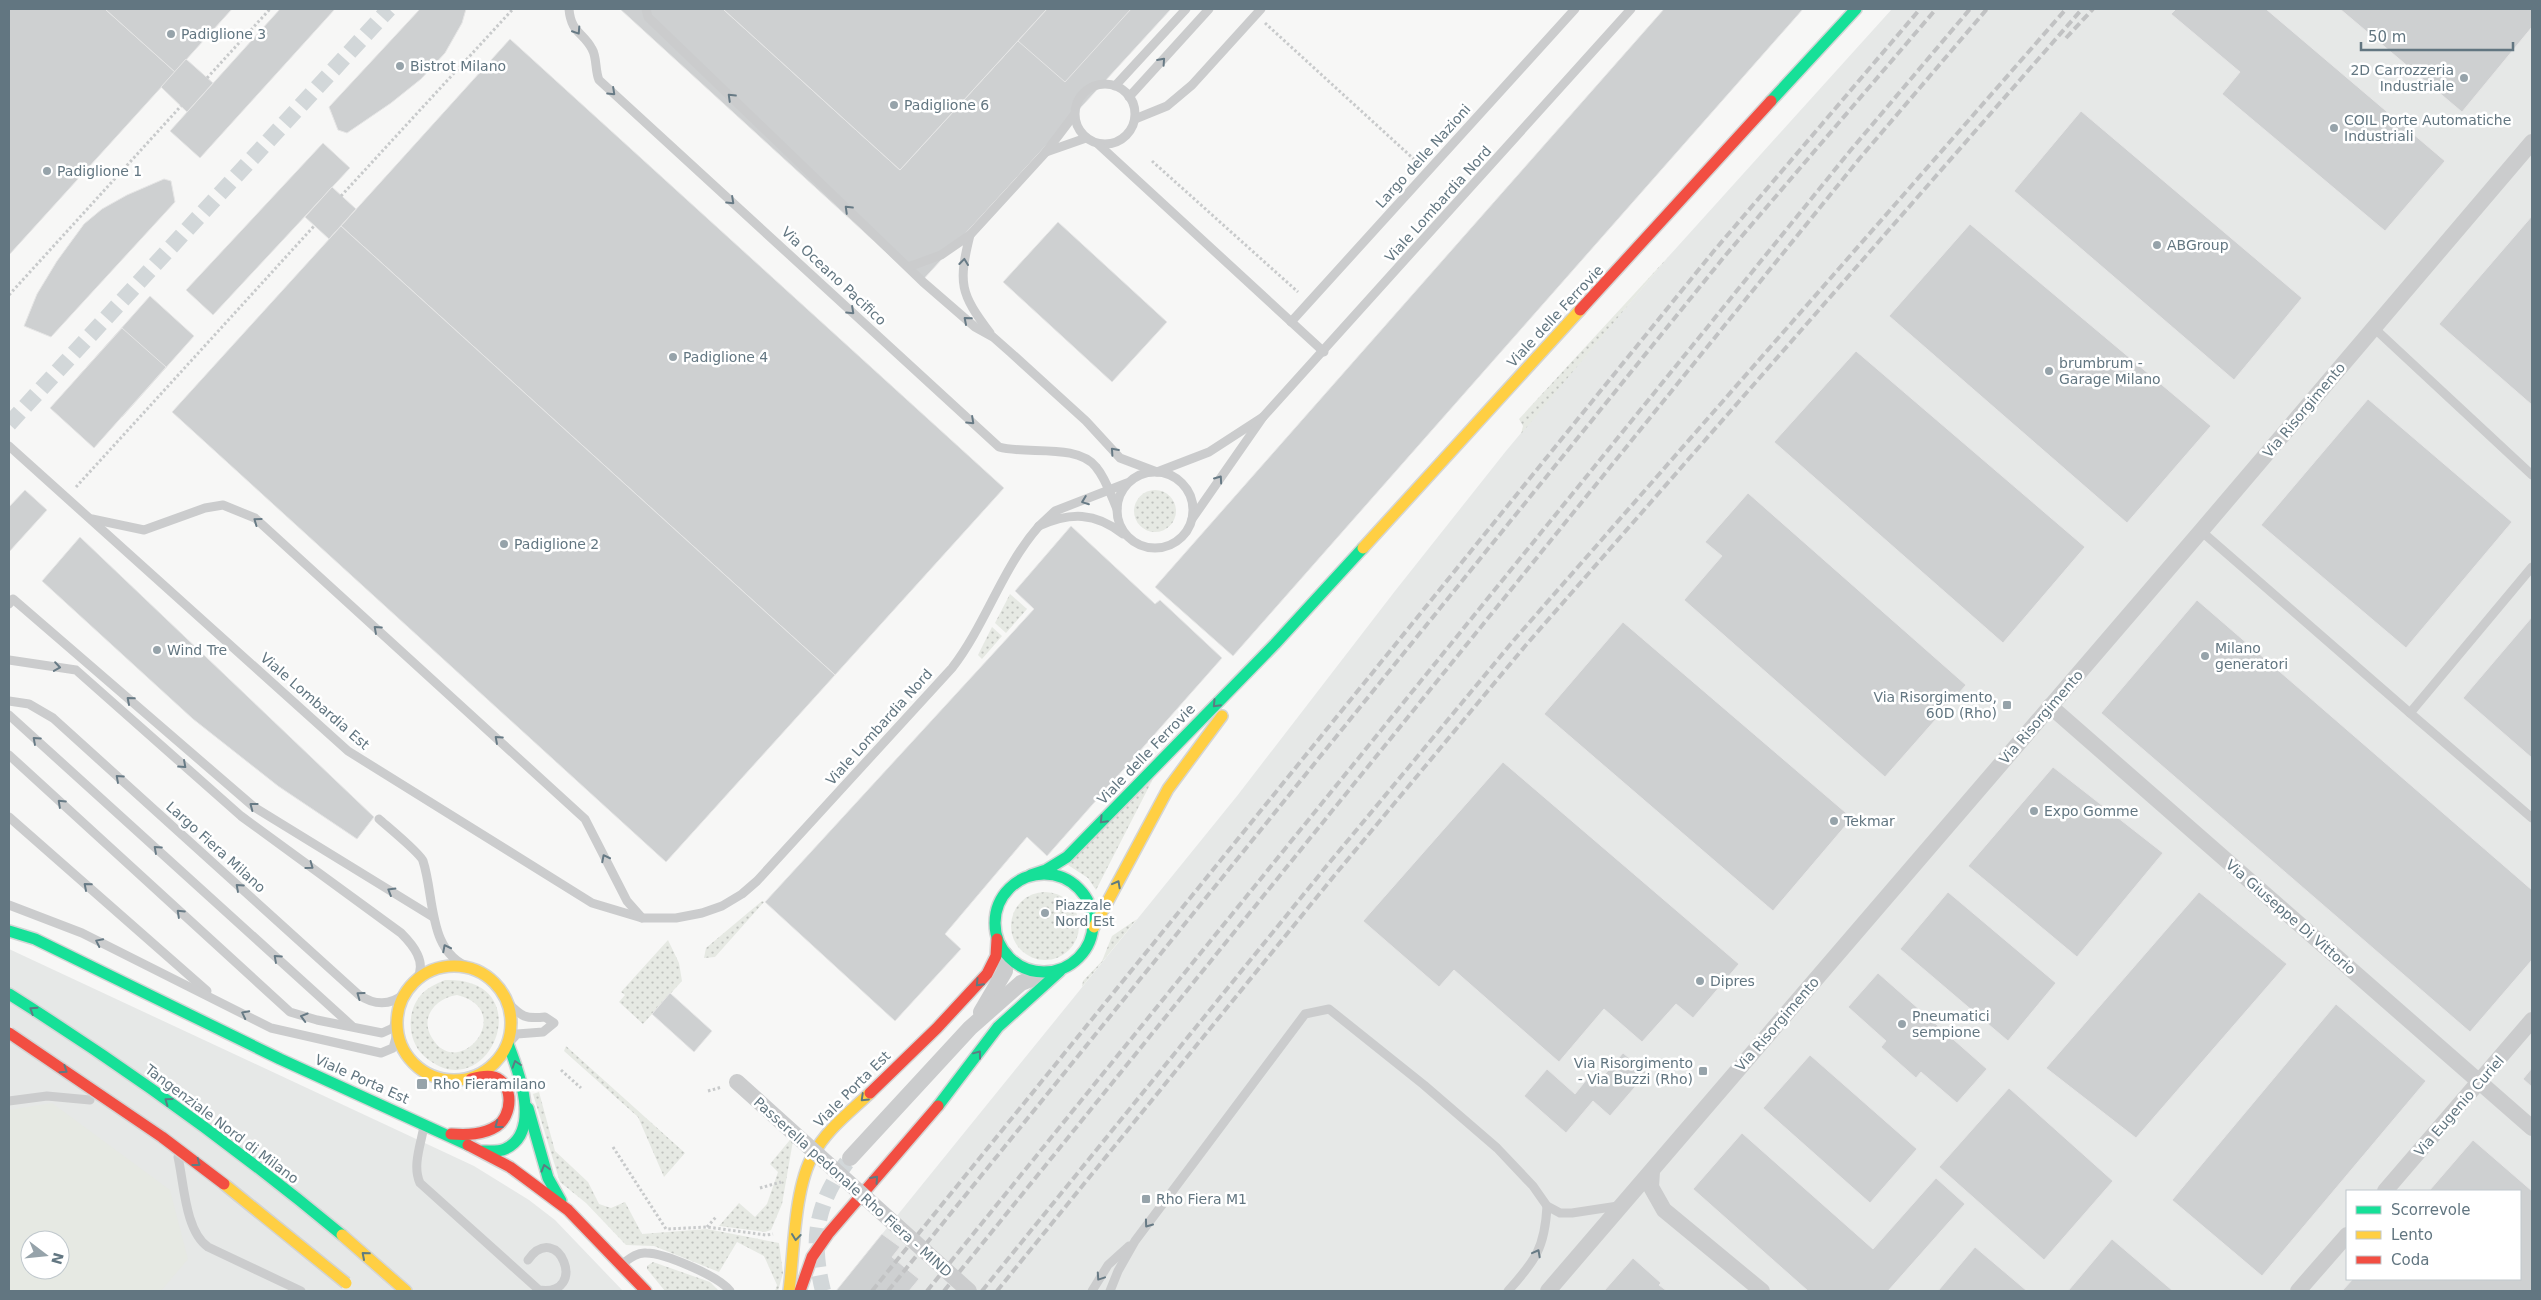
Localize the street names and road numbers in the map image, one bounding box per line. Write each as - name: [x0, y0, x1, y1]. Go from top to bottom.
- street label: Largo delle Nazioni: [1372, 101, 1474, 211]
- street label: Viale Lombardia Nord: [1382, 143, 1494, 265]
- street label: Via Oceano Pacifico: [778, 223, 890, 329]
- street label: Viale delle Ferrovie: [1504, 262, 1606, 370]
- street label: Via Risorgimento: [2260, 359, 2348, 461]
- street label: Viale Lombardia Est: [257, 649, 373, 753]
- street label: Viale Lombardia Nord: [823, 666, 935, 788]
- street label: Via Risorgimento: [1996, 667, 2086, 767]
- street label: Viale delle Ferrovie: [1094, 701, 1198, 807]
- street label: Largo Fiera Milano: [163, 798, 269, 896]
- street label: Via Giuseppe Di Vittorio: [2223, 856, 2359, 978]
- street label: Via Risorgimento: [1732, 974, 1822, 1074]
- street label: Viale Porta Est: [811, 1047, 894, 1130]
- street label: Viale Porta Est: [313, 1051, 412, 1107]
- street label: Via Eugenio Curiel: [2411, 1052, 2507, 1160]
- street label: Tangenziale Nord di Milano: [141, 1060, 302, 1187]
- street label: Passerella pedonale Rho Fiera - MIND: [751, 1094, 955, 1280]

